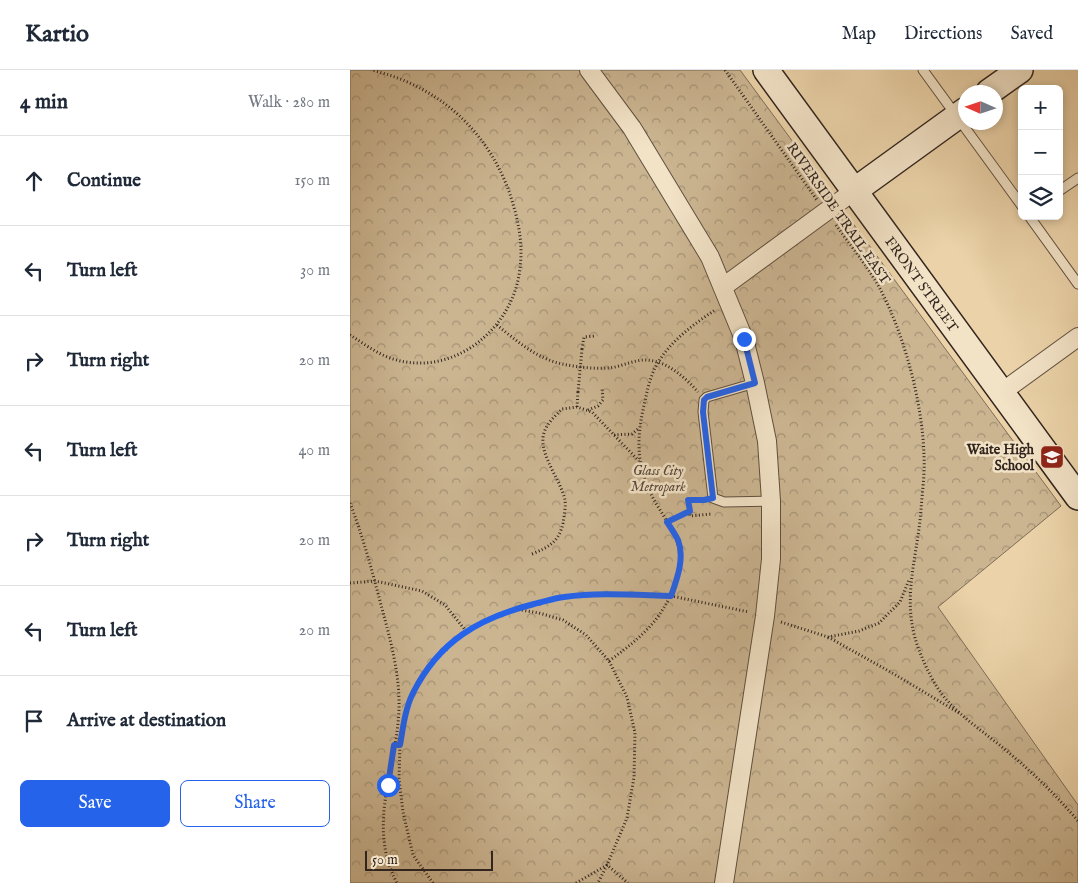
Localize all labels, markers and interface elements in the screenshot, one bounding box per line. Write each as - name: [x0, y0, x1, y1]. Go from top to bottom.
- text: Kartio: [25, 19, 89, 50]
- text: Map: [842, 23, 876, 46]
- text: Directions: [904, 23, 982, 46]
- text: Saved: [1010, 23, 1053, 46]
- north arrow: [958, 85, 1003, 130]
- map controls: [1018, 85, 1063, 220]
- button: +: [1018, 85, 1063, 130]
- text: 4 min: [20, 89, 68, 116]
- text: Walk · 280 m: [248, 93, 330, 113]
- button: −: [1018, 130, 1063, 175]
- street label: RIVERSIDE TRAIL EAST: [782, 139, 894, 289]
- icon: ahead: [20, 167, 48, 195]
- text: Continue: [67, 169, 141, 193]
- text: 150 m: [295, 171, 330, 191]
- button: layers: [1018, 175, 1063, 220]
- street label: FRONT STREET: [881, 233, 962, 336]
- icon: left: [20, 257, 48, 285]
- text: Turn left: [67, 259, 138, 283]
- text: 30 m: [300, 261, 330, 281]
- route end: [733, 328, 756, 351]
- icon: right: [20, 347, 48, 375]
- text: Turn right: [67, 349, 149, 373]
- text: 20 m: [299, 351, 330, 371]
- icon: left: [20, 437, 48, 465]
- text: Turn left: [67, 439, 138, 463]
- text: 40 m: [298, 441, 330, 461]
- place label: Waite High School: [966, 441, 1035, 475]
- school or university icon: Waite High School: [1039, 444, 1065, 470]
- park label: Glass City Metropark: [630, 462, 686, 496]
- icon: right: [20, 527, 48, 555]
- text: Turn right: [67, 529, 149, 553]
- text: 20 m: [299, 531, 330, 551]
- icon: left: [20, 617, 48, 645]
- text: Turn left: [67, 619, 138, 643]
- text: 20 m: [299, 621, 330, 641]
- icon: arrive: [20, 707, 48, 735]
- text: Arrive at destination: [67, 709, 226, 733]
- route start: [377, 774, 400, 797]
- button: Save: [20, 780, 170, 827]
- button: Share: [180, 780, 330, 827]
- scale bar: [365, 848, 492, 871]
- text: 50 m: [372, 851, 398, 869]

